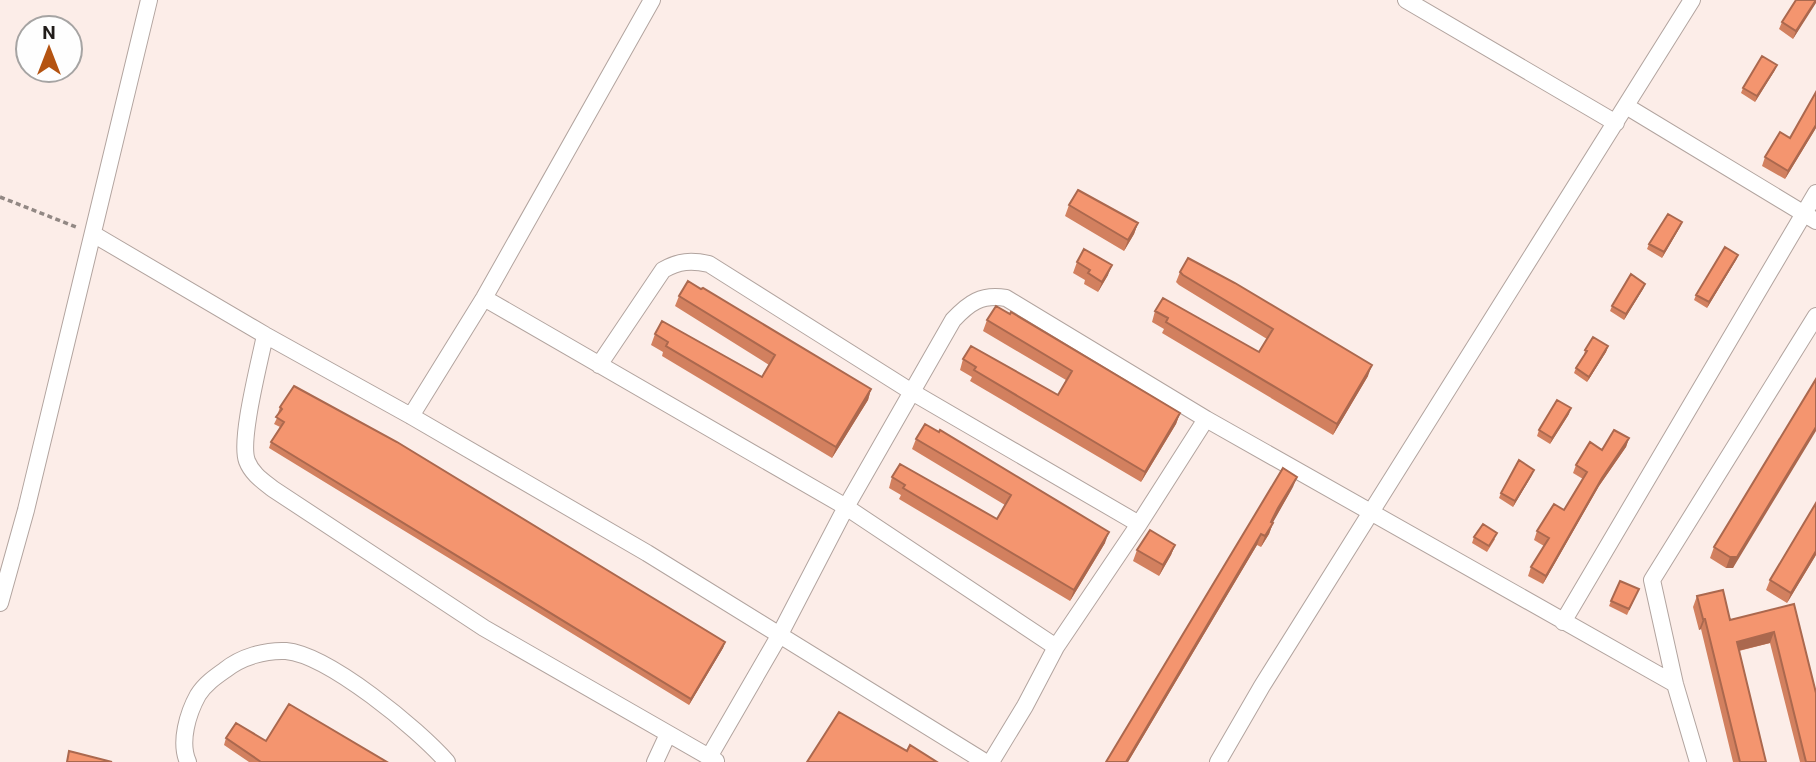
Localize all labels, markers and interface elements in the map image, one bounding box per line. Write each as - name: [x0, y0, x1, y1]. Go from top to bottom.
- north arrow: [14, 14, 84, 84]
- text: N: [42, 21, 56, 44]

